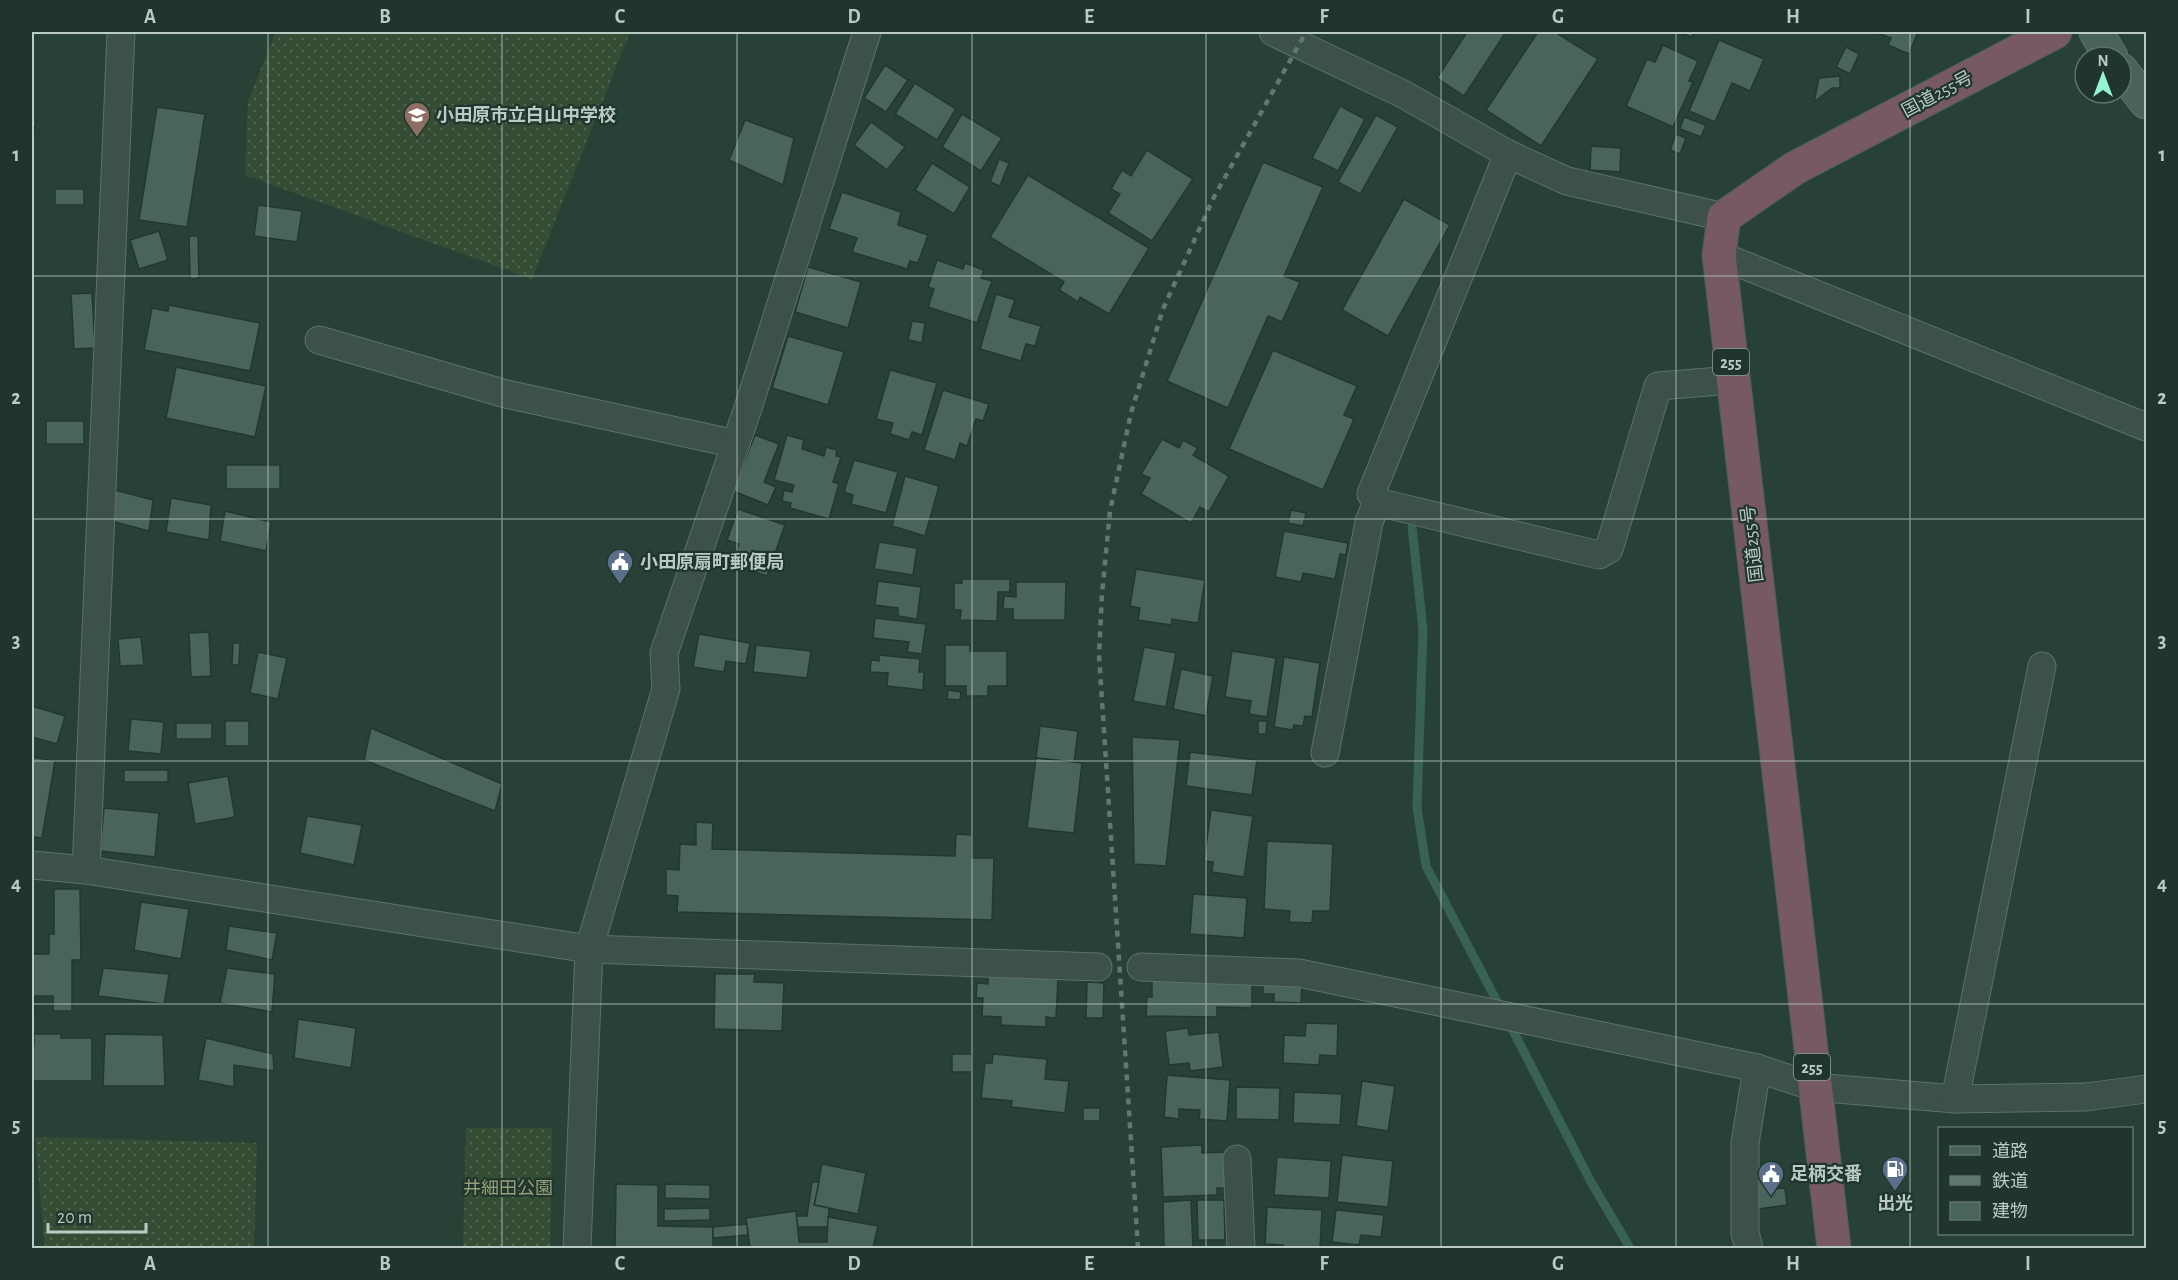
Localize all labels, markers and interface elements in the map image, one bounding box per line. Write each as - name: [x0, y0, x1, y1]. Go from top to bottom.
- text: A: [144, 7, 156, 27]
- text: B: [379, 7, 391, 27]
- text: C: [615, 7, 626, 27]
- text: D: [847, 7, 861, 27]
- text: E: [1084, 7, 1094, 27]
- text: F: [1319, 7, 1329, 27]
- text: G: [1552, 7, 1564, 27]
- text: H: [1786, 7, 1800, 27]
- text: I: [2025, 7, 2031, 27]
- north arrow: [2073, 45, 2133, 105]
- text: N: [2097, 53, 2109, 69]
- street label: 国道255号: [1898, 67, 1976, 121]
- school or university icon: 小田原市立白山中学校: [402, 100, 432, 138]
- place label: 小田原市立白山中学校: [436, 105, 616, 125]
- text: 1: [12, 145, 20, 165]
- text: 1: [2158, 145, 2166, 165]
- road number: 255: [1713, 349, 1749, 375]
- text: 2: [11, 388, 21, 408]
- text: 2: [2157, 388, 2167, 408]
- street label: 国道255号: [1737, 504, 1767, 584]
- public building icon: 小田原扇町郵便局: [605, 547, 635, 585]
- place label: 小田原扇町郵便局: [640, 552, 784, 572]
- text: 3: [12, 631, 20, 651]
- text: 3: [2158, 631, 2166, 651]
- text: 4: [11, 874, 21, 894]
- text: 4: [2157, 874, 2167, 894]
- road number: 255: [1794, 1054, 1830, 1080]
- text: 5: [12, 1116, 20, 1136]
- text: 5: [2158, 1116, 2166, 1136]
- legend: [1938, 1127, 2133, 1235]
- text: 道路: [1992, 1141, 2028, 1161]
- fuel station icon: 出光: [1880, 1154, 1910, 1192]
- public building icon: 足柄交番: [1756, 1159, 1786, 1197]
- place label: 足柄交番: [1790, 1164, 1862, 1184]
- text: 鉄道: [1992, 1171, 2028, 1191]
- park label: 井細田公園: [463, 1178, 553, 1198]
- place label: 出光: [1877, 1194, 1913, 1213]
- scale bar: [48, 1196, 146, 1234]
- text: 建物: [1992, 1201, 2028, 1221]
- text: 20 m: [57, 1209, 92, 1227]
- text: A: [144, 1254, 156, 1274]
- text: B: [379, 1254, 391, 1274]
- text: C: [615, 1254, 626, 1274]
- text: D: [847, 1254, 861, 1274]
- text: E: [1084, 1254, 1094, 1274]
- text: F: [1319, 1254, 1329, 1274]
- text: G: [1552, 1254, 1564, 1274]
- text: H: [1786, 1254, 1800, 1274]
- text: I: [2025, 1254, 2031, 1274]

